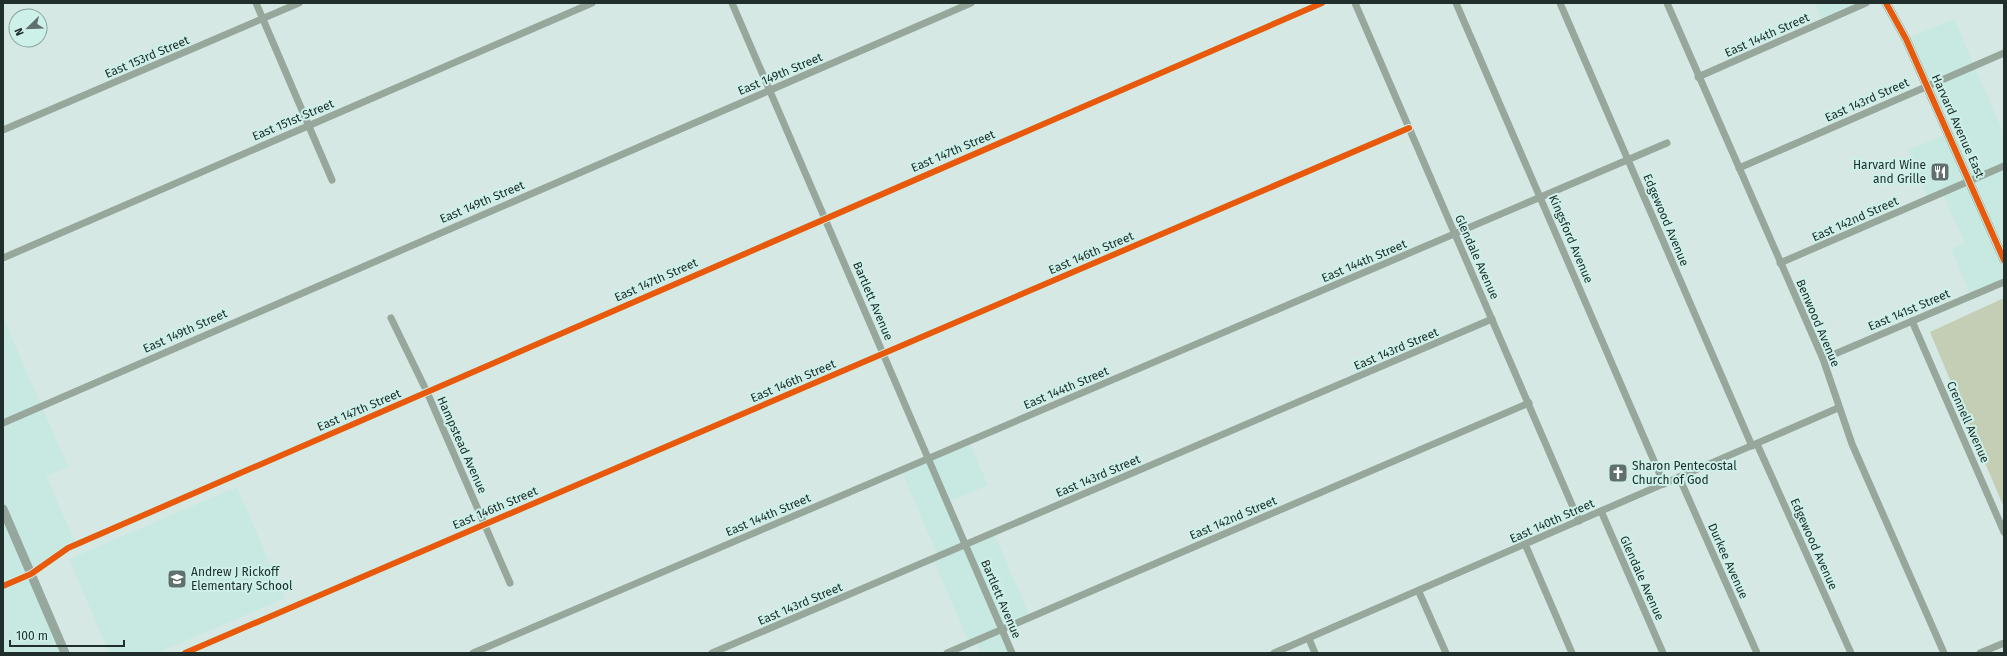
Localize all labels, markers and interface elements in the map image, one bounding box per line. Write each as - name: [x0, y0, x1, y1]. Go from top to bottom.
- north arrow: [8, 8, 48, 48]
- street label: East 144th Street: [1723, 10, 1812, 60]
- text: N: [12, 26, 27, 38]
- street label: East 153rd Street: [103, 33, 192, 81]
- street label: East 149th Street: [736, 50, 825, 98]
- street label: Harvard Avenue East: [1929, 72, 1987, 181]
- street label: East 143rd Street: [1823, 75, 1912, 125]
- street label: East 151st Street: [250, 96, 337, 143]
- street label: East 147th Street: [909, 127, 998, 175]
- place label: Harvard Wine and Grille: [1853, 158, 1926, 186]
- restaurant icon: Harvard Wine and Grille: [1929, 161, 1951, 183]
- street label: Edgewood Avenue: [1640, 172, 1692, 268]
- street label: East 149th Street: [438, 178, 527, 226]
- street label: Kingsford Avenue: [1546, 193, 1596, 285]
- street label: East 142nd Street: [1810, 193, 1901, 244]
- street label: Glendale Avenue: [1452, 212, 1502, 302]
- street label: East 146th Street: [1046, 229, 1136, 277]
- street label: East 144th Street: [1319, 237, 1409, 285]
- street label: East 147th Street: [612, 255, 700, 305]
- street label: Bartlett Avenue: [850, 259, 896, 343]
- street label: Benwood Avenue: [1793, 277, 1843, 369]
- street label: East 141st Street: [1866, 286, 1953, 334]
- street label: East 149th Street: [141, 306, 230, 356]
- street label: East 143rd Street: [1352, 325, 1441, 373]
- street label: East 146th Street: [748, 357, 838, 405]
- street label: East 144th Street: [1021, 364, 1111, 412]
- street label: Crennell Avenue: [1944, 379, 1992, 465]
- street label: East 147th Street: [315, 386, 404, 434]
- street label: Hampstead Avenue: [434, 394, 490, 496]
- street label: East 143rd Street: [1054, 452, 1143, 500]
- place label: Sharon Pentecostal Church of God: [1632, 459, 1737, 487]
- church icon: Sharon Pentecostal Church of God: [1607, 462, 1629, 484]
- street label: East 146th Street: [450, 484, 540, 532]
- street label: East 144th Street: [723, 491, 813, 539]
- street label: East 142nd Street: [1187, 493, 1279, 543]
- street label: East 140th Street: [1508, 496, 1597, 546]
- street label: Edgewood Avenue: [1788, 496, 1840, 592]
- street label: Durkee Avenue: [1705, 521, 1751, 601]
- street label: Glendale Avenue: [1617, 533, 1667, 623]
- street label: Bartlett Avenue: [978, 557, 1024, 641]
- place label: Andrew J Rickoff Elementary School: [191, 565, 293, 593]
- school or university icon: Andrew J Rickoff Elementary School: [166, 568, 188, 590]
- street label: East 143rd Street: [756, 580, 845, 628]
- scale bar: [10, 622, 124, 648]
- text: 100 m: [16, 629, 48, 643]

